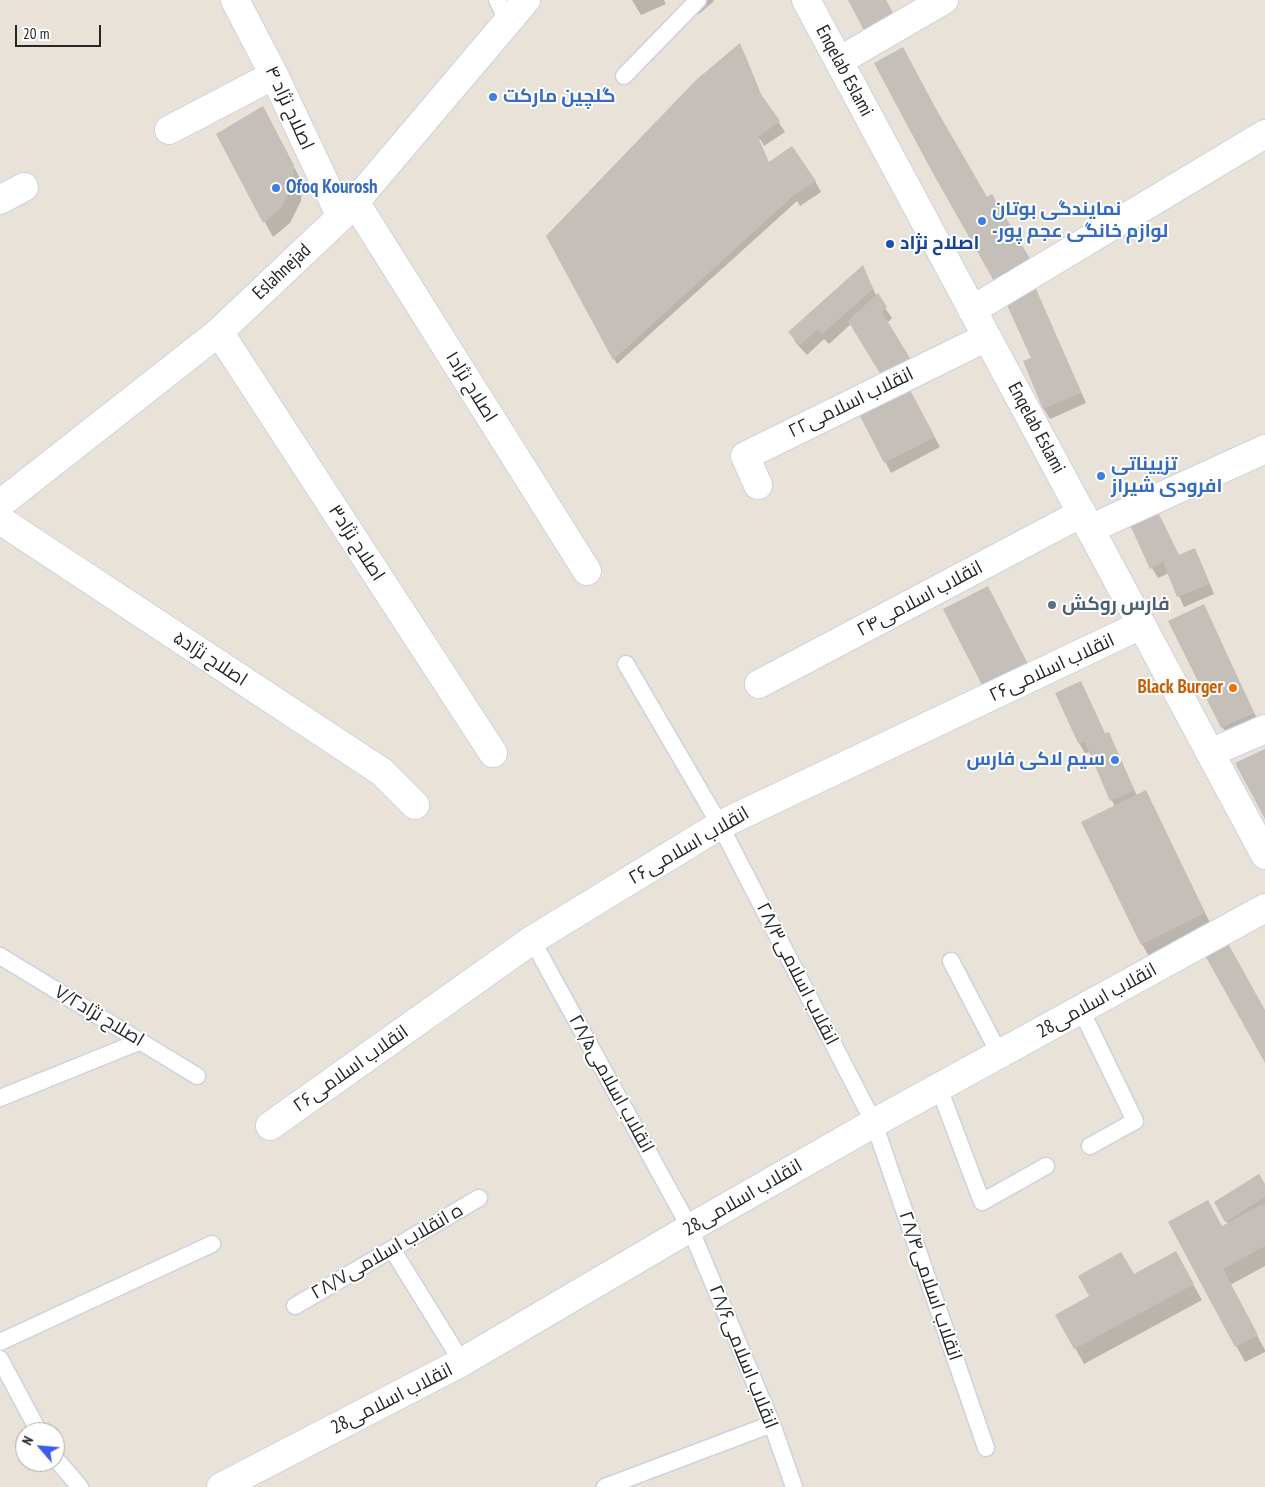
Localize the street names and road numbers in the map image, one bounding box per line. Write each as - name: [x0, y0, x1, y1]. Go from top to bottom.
- street label: Enqelab Eslami: [810, 22, 878, 120]
- street label: ۴ اصلاح نژاد: [260, 62, 318, 154]
- street label: Eslahnejad: [248, 239, 316, 305]
- street label: اصلاح نژاد۱: [440, 347, 502, 427]
- street label: انقلاب اسلامی۲۲: [785, 363, 917, 443]
- street label: Enqelab Eslami: [1002, 379, 1070, 477]
- street label: اصلاح نژاد۳: [323, 501, 389, 585]
- street label: انقلاب اسلامی۲۴: [853, 556, 987, 642]
- street label: اصلاح نژاد۵: [169, 627, 251, 691]
- street label: انقلاب اسلامی۲۶: [986, 629, 1118, 707]
- street label: انقلاب اسلامی۲۶: [625, 802, 753, 890]
- street label: انقلاب اسلامی۲۸/۳: [751, 899, 843, 1049]
- street label: 28انقلاب اسلامی: [1033, 959, 1161, 1043]
- street label: اصلاح نژاد۷/۲: [50, 980, 148, 1052]
- street label: انقلاب اسلامی۲۸/۵: [564, 1011, 658, 1157]
- street label: انقلاب اسلامی۲۶: [289, 1021, 413, 1117]
- street label: 28انقلاب اسلامی: [679, 1155, 807, 1241]
- street label: ه انقلاب اسلامی۲۸/۷: [307, 1199, 467, 1305]
- street label: انقلاب اسلامی۲۸/۴: [894, 1208, 966, 1364]
- street label: انقلاب اسلامی۲۸/۶: [704, 1282, 782, 1432]
- street label: 28انقلاب اسلامی: [327, 1358, 457, 1440]

